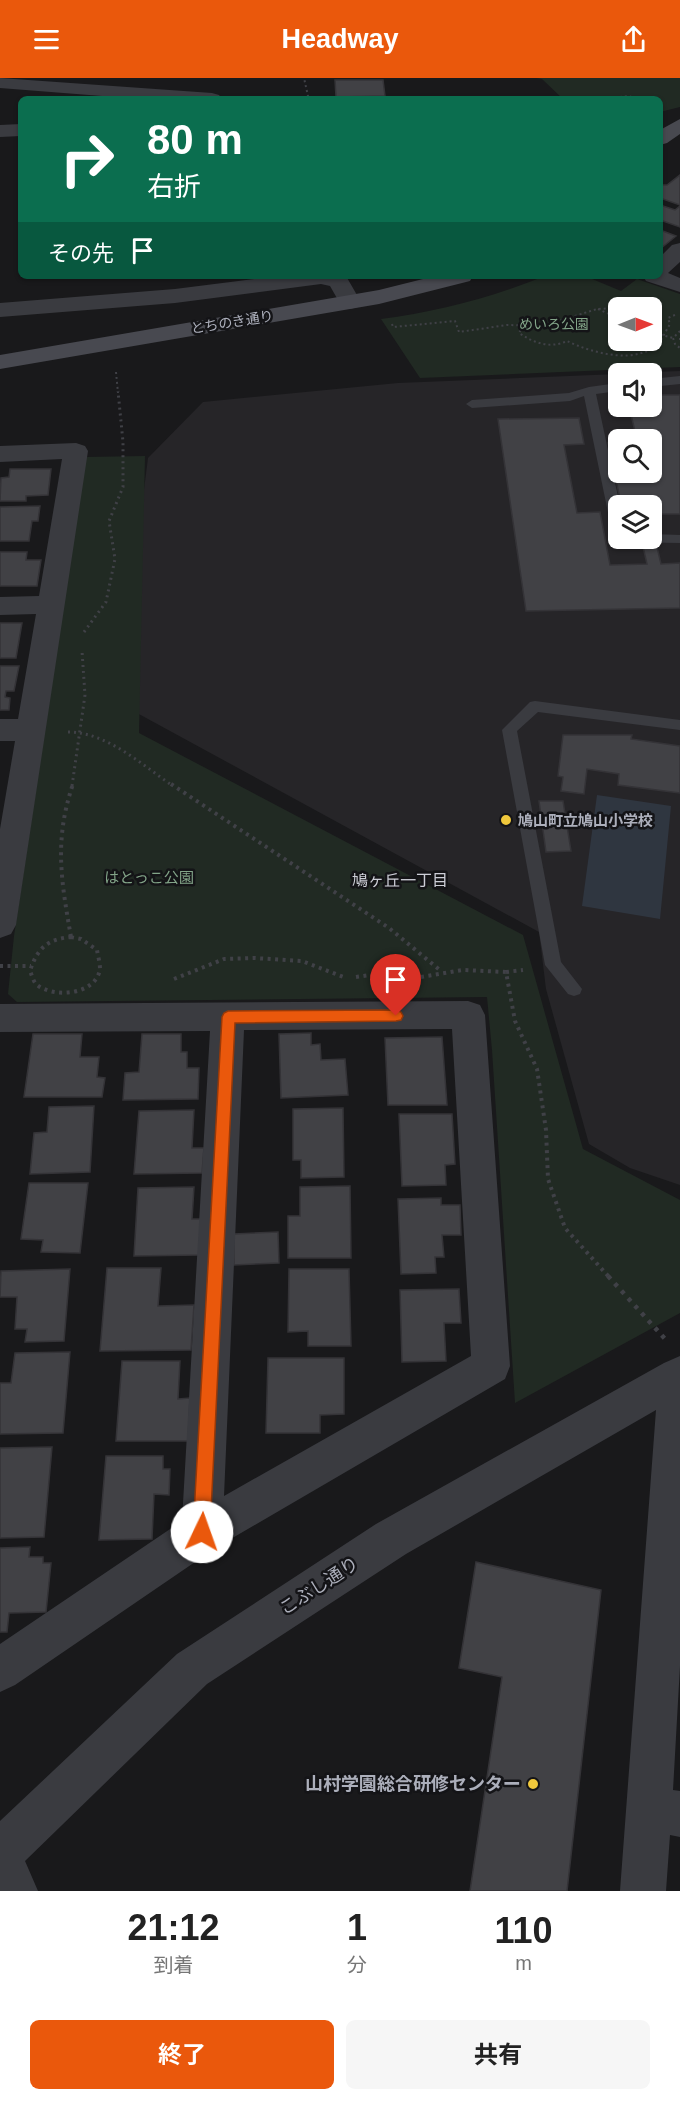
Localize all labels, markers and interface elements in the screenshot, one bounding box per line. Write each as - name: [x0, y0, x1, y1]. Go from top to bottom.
- icon: menu: [30, 23, 63, 56]
- icon: share: [617, 23, 650, 56]
- text: Headway: [281, 24, 399, 54]
- text: 80 m: [147, 116, 243, 163]
- icon: right: [48, 120, 126, 198]
- text: 右折: [147, 172, 201, 202]
- icon: arrive: [126, 234, 159, 267]
- text: その先: [48, 241, 114, 266]
- north arrow: [608, 297, 662, 351]
- map controls: [608, 297, 662, 549]
- street label: とちのき通り: [189, 308, 275, 336]
- park label: めいろ公園: [519, 316, 589, 332]
- button: sound: [608, 363, 662, 417]
- button: search: [608, 429, 662, 483]
- button: layers: [608, 495, 662, 549]
- place label: 鳩山町立鳩山小学校: [518, 812, 653, 829]
- marker: 鳩山町立鳩山小学校: [499, 813, 513, 827]
- park label: はとっこ公園: [104, 869, 194, 886]
- district label: 鳩ヶ丘一丁目: [352, 872, 448, 889]
- pin: [370, 954, 421, 1016]
- icon: arrive: [379, 963, 412, 996]
- position arrow: [170, 1500, 234, 1564]
- street label: こぶし通り: [276, 1553, 362, 1619]
- place label: 山村学園総合研修センター: [305, 1774, 521, 1794]
- marker: 山村学園総合研修センター: [526, 1777, 540, 1791]
- text: 21:12: [127, 1907, 220, 1948]
- text: 1: [347, 1907, 367, 1948]
- text: 110: [494, 1910, 553, 1951]
- text: m: [515, 1952, 532, 1974]
- text: 到着: [153, 1954, 193, 1976]
- text: 分: [347, 1954, 367, 1976]
- button: 終了: [30, 2020, 334, 2089]
- button: 共有: [346, 2020, 650, 2089]

